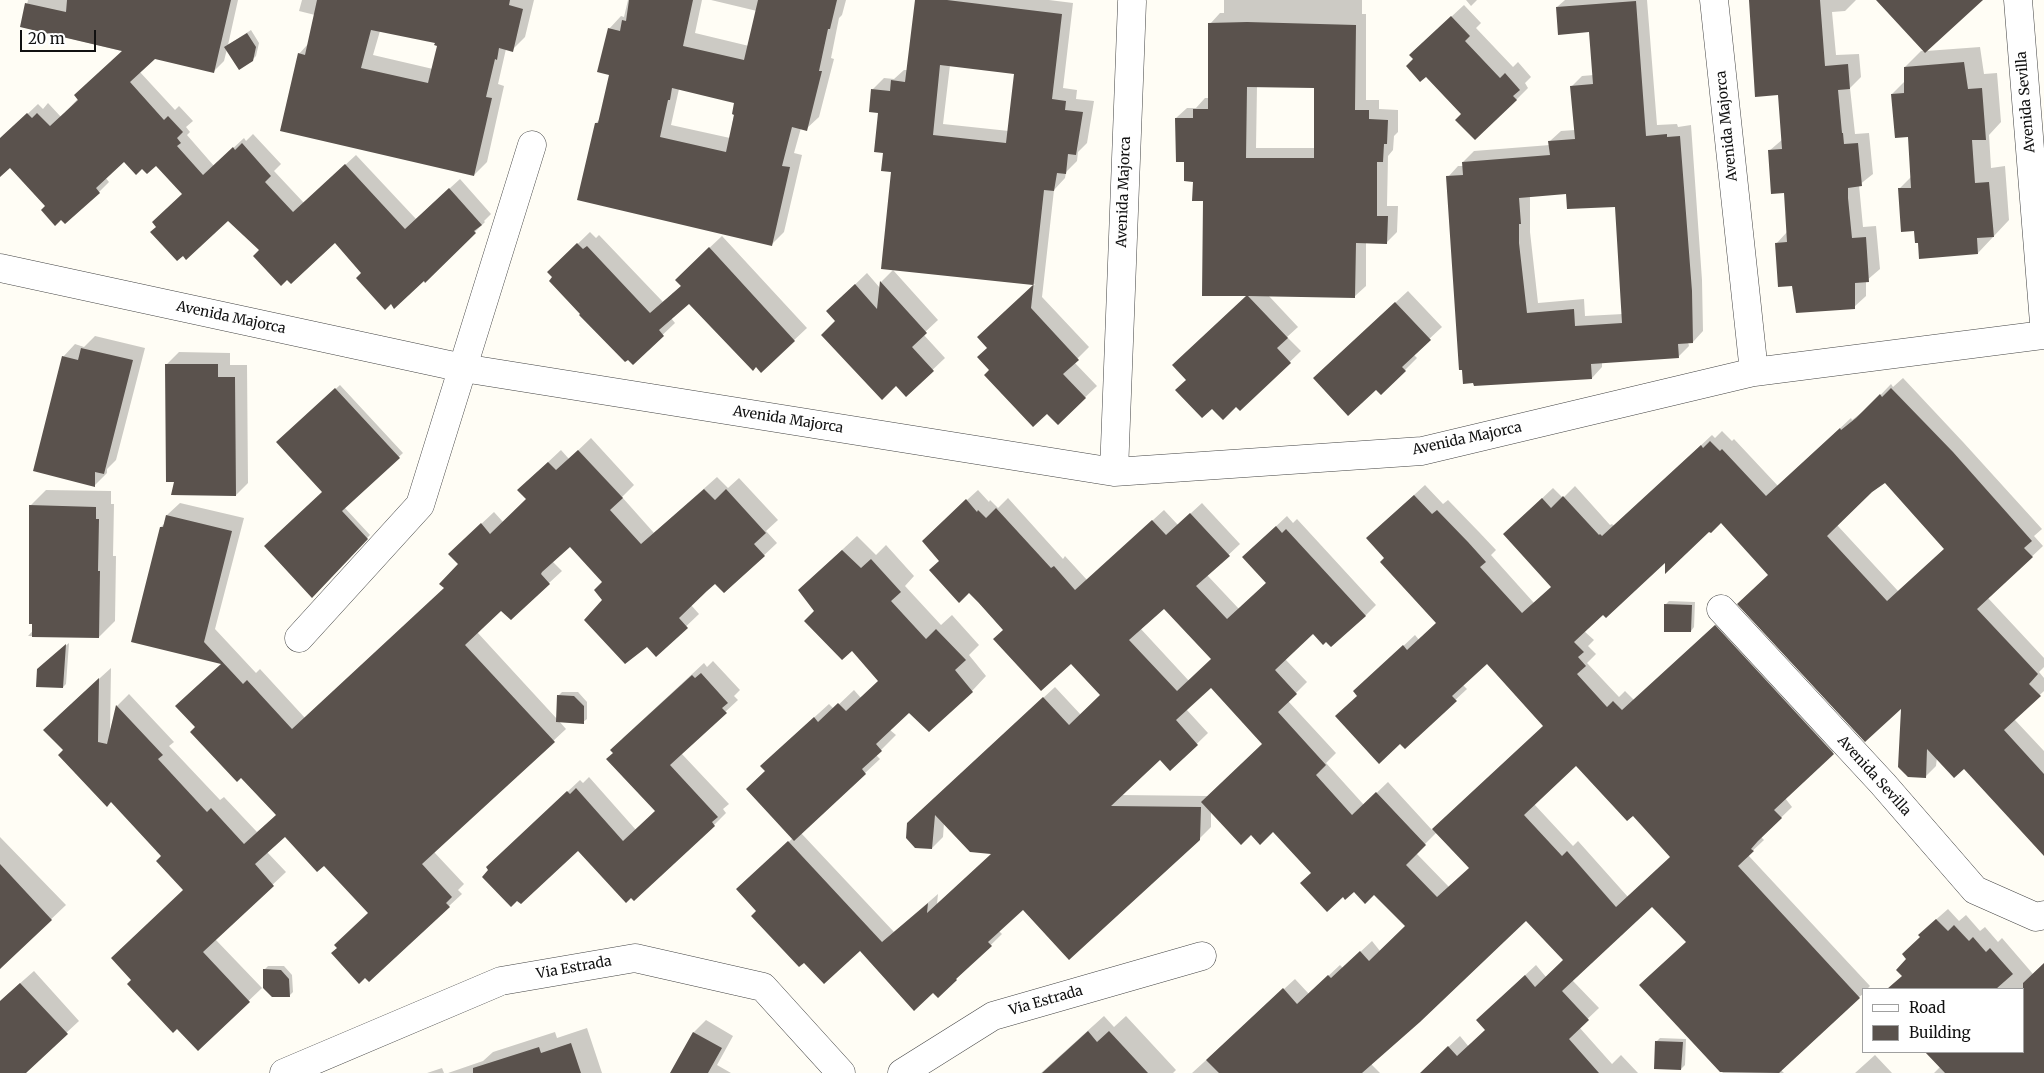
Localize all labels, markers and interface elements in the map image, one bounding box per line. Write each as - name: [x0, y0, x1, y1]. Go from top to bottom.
- scale bar: [22, 20, 99, 52]
- text: 20 m: [28, 29, 65, 48]
- street label: Avenida Sevilla: [2013, 51, 2039, 153]
- street label: Avenida Majorca: [1713, 70, 1741, 182]
- street label: Avenida Majorca: [1114, 136, 1134, 248]
- street label: Avenida Majorca: [175, 298, 287, 338]
- street label: Avenida Majorca: [732, 403, 844, 437]
- street label: Avenida Majorca: [1411, 419, 1523, 459]
- street label: Avenida Sevilla: [1834, 733, 1914, 819]
- street label: Via Estrada: [535, 953, 613, 983]
- street label: Via Estrada: [1007, 982, 1085, 1020]
- legend: [1862, 988, 2024, 1053]
- text: Road: [1909, 998, 1945, 1017]
- text: Building: [1909, 1023, 1971, 1042]

